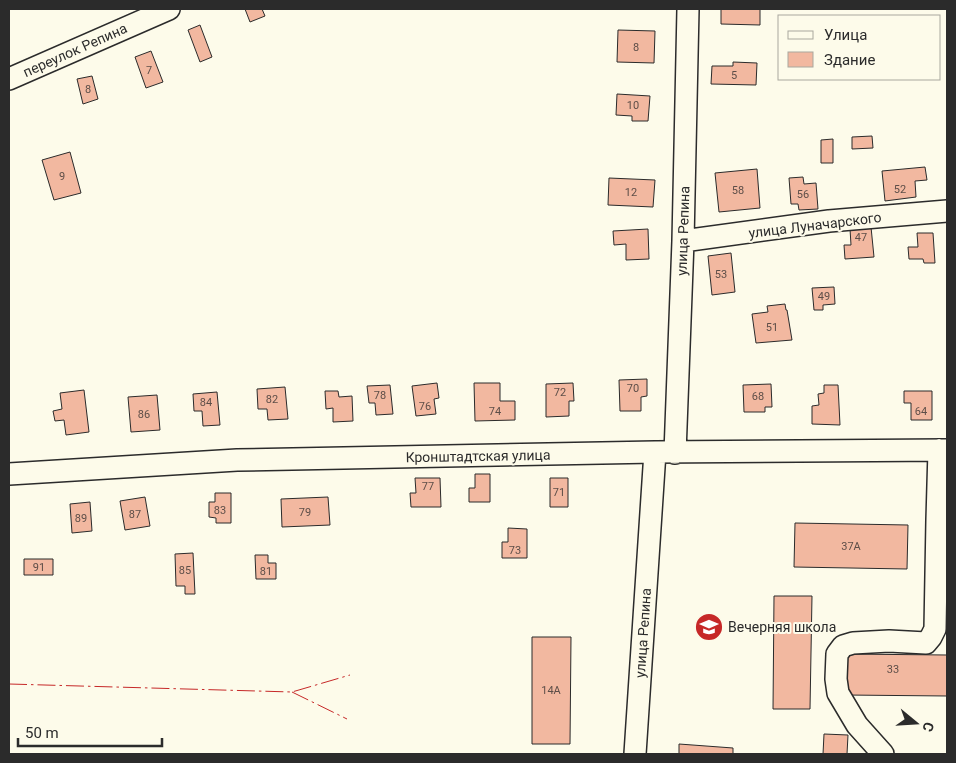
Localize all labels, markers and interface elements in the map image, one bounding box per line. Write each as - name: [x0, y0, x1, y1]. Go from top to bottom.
- legend: [778, 15, 941, 80]
- street label: переулок Репина: [21, 20, 129, 80]
- text: Улица: [824, 26, 867, 44]
- house number: 8: [633, 41, 639, 54]
- text: Здание: [824, 51, 875, 69]
- house number: 7: [146, 64, 152, 77]
- house number: 5: [731, 69, 737, 82]
- house number: 8: [85, 83, 91, 96]
- house number: 10: [627, 99, 639, 112]
- house number: 9: [59, 170, 65, 183]
- house number: 52: [894, 183, 906, 196]
- house number: 58: [732, 184, 744, 197]
- house number: 12: [625, 186, 637, 199]
- street label: улица Репина: [673, 186, 693, 276]
- house number: 56: [797, 188, 809, 201]
- street label: улица Луначарского: [748, 209, 882, 241]
- house number: 47: [855, 231, 867, 244]
- house number: 53: [715, 268, 727, 281]
- house number: 49: [818, 290, 830, 303]
- house number: 51: [766, 321, 778, 334]
- house number: 70: [627, 382, 639, 395]
- house number: 72: [554, 386, 566, 399]
- house number: 78: [374, 389, 386, 402]
- house number: 68: [752, 390, 764, 403]
- house number: 82: [266, 393, 278, 406]
- house number: 84: [200, 396, 212, 409]
- house number: 76: [419, 400, 431, 413]
- house number: 74: [489, 405, 501, 418]
- house number: 64: [915, 405, 927, 418]
- house number: 86: [138, 408, 150, 421]
- street label: Кронштадтская улица: [405, 447, 551, 465]
- house number: 77: [422, 480, 434, 493]
- house number: 71: [553, 486, 565, 499]
- house number: 83: [214, 504, 226, 517]
- house number: 79: [299, 506, 311, 519]
- house number: 87: [129, 508, 141, 521]
- house number: 89: [75, 512, 87, 525]
- house number: 37А: [841, 540, 862, 553]
- house number: 73: [509, 544, 521, 557]
- house number: 91: [33, 561, 45, 574]
- house number: 85: [179, 564, 191, 577]
- house number: 81: [260, 565, 272, 578]
- street label: улица Репина: [632, 588, 654, 678]
- school or university icon: Вечерняя школа: [694, 612, 724, 642]
- place label: Вечерняя школа: [728, 619, 836, 635]
- house number: 33: [887, 663, 899, 676]
- house number: 14А: [541, 684, 562, 697]
- north arrow: [891, 698, 941, 748]
- scale bar: [18, 716, 161, 748]
- text: С: [919, 720, 937, 734]
- text: 50 m: [25, 724, 59, 742]

